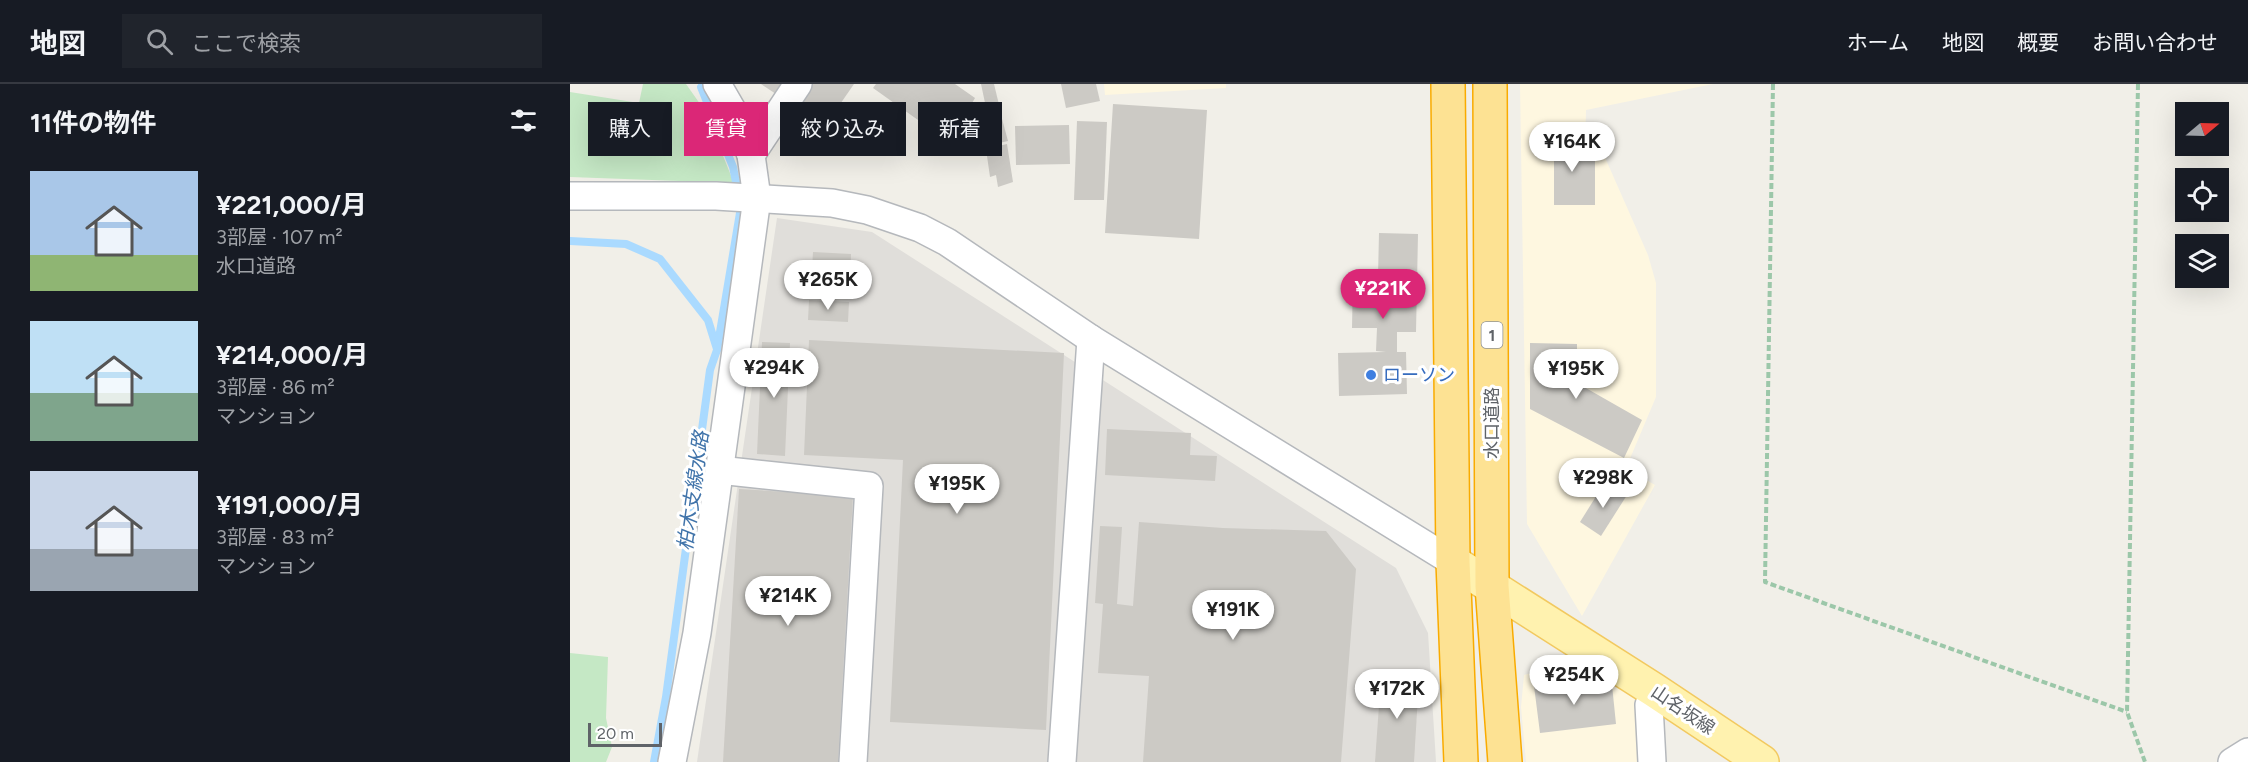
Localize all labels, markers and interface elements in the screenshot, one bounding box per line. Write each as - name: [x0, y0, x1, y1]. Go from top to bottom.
- search box: [122, 14, 542, 68]
- icon: search: [143, 25, 176, 58]
- text: 地図: [30, 26, 86, 60]
- text: ここで検索: [191, 30, 301, 57]
- text: ホーム: [1847, 30, 1909, 55]
- text: 地図: [1942, 30, 1984, 55]
- text: 概要: [2017, 30, 2059, 55]
- text: お問い合わせ: [2092, 30, 2218, 55]
- chip: 購入: [588, 102, 672, 156]
- chip: 賃貸: [684, 102, 768, 156]
- chip: 絞り込み: [780, 102, 906, 156]
- chip: 新着: [918, 102, 1002, 156]
- north arrow: [2175, 102, 2229, 156]
- map controls: [2175, 102, 2229, 288]
- icon: filters: [507, 104, 540, 137]
- text: 11件の物件: [30, 107, 156, 139]
- pin: ¥164K: [1530, 122, 1614, 173]
- text: ¥164K: [1543, 129, 1601, 153]
- button: locate: [2175, 168, 2229, 222]
- text: ¥221,000/月: [216, 189, 367, 221]
- icon: home: [78, 195, 150, 267]
- text: 3部屋 · 107 m²: [216, 225, 343, 249]
- button: layers: [2175, 234, 2229, 288]
- text: 水口道路: [216, 254, 296, 278]
- pin: ¥265K: [786, 260, 870, 311]
- text: ¥265K: [798, 267, 858, 291]
- pin: ¥221K: [1341, 269, 1425, 320]
- text: ¥221K: [1355, 276, 1411, 300]
- road number: 1: [1482, 322, 1502, 348]
- text: ¥214,000/月: [216, 339, 368, 371]
- icon: home: [78, 345, 150, 417]
- pin: ¥294K: [732, 348, 816, 399]
- pin: ¥195K: [1534, 349, 1618, 400]
- text: ¥294K: [743, 355, 805, 379]
- text: ¥195K: [1548, 356, 1604, 380]
- place label: ローソン: [1383, 364, 1455, 386]
- marker: ローソン: [1364, 368, 1378, 382]
- text: 3部屋 · 86 m²: [216, 375, 335, 399]
- street label: 水口道路: [1481, 387, 1503, 459]
- text: マンション: [216, 404, 316, 428]
- water label: 柏木支線水路: [673, 428, 714, 552]
- pin: ¥298K: [1561, 458, 1645, 509]
- pin: ¥195K: [915, 464, 999, 515]
- text: ¥298K: [1573, 465, 1633, 489]
- text: ¥195K: [929, 471, 985, 495]
- text: ¥191,000/月: [216, 489, 363, 521]
- icon: home: [78, 495, 150, 567]
- text: 3部屋 · 83 m²: [216, 525, 334, 549]
- text: マンション: [216, 554, 316, 578]
- pin: ¥214K: [746, 576, 830, 627]
- text: ¥214K: [759, 583, 817, 607]
- pin: ¥191K: [1191, 590, 1275, 641]
- text: ¥191K: [1206, 597, 1260, 621]
- pin: ¥254K: [1532, 655, 1616, 706]
- text: ¥254K: [1543, 662, 1605, 686]
- pin: ¥172K: [1355, 669, 1439, 720]
- text: ¥172K: [1369, 676, 1425, 700]
- street label: 山名坂線: [1647, 681, 1719, 739]
- scale bar: [588, 720, 662, 748]
- text: 20 m: [597, 724, 634, 743]

